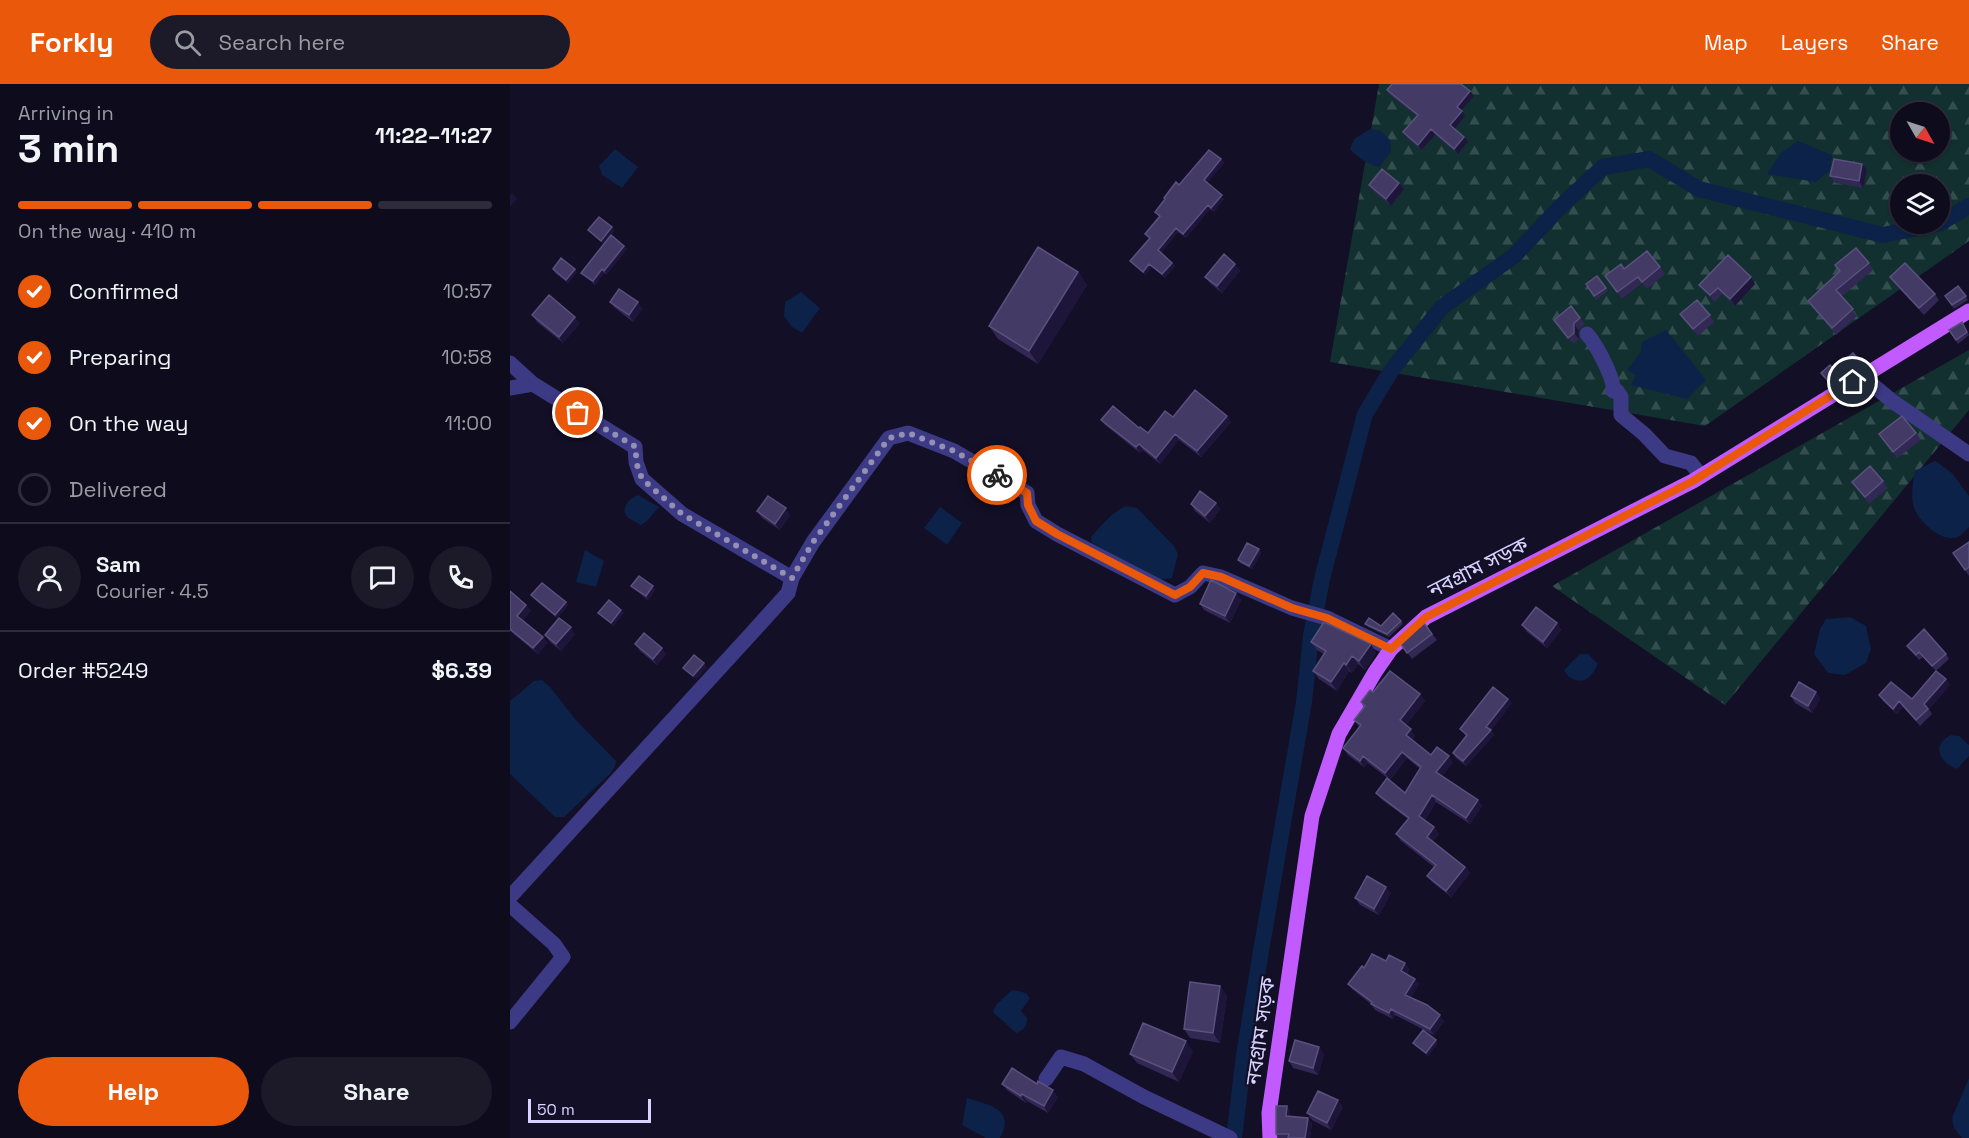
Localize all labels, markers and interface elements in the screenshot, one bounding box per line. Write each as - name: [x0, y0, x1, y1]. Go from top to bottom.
- search box: [150, 15, 570, 69]
- text: Forkly: [30, 24, 114, 60]
- icon: search: [171, 26, 204, 59]
- text: Search here: [219, 28, 345, 56]
- text: Map: [1704, 29, 1748, 56]
- text: Layers: [1781, 29, 1848, 56]
- text: Share: [1881, 29, 1939, 56]
- text: Arriving in: [18, 100, 114, 126]
- north arrow: [1890, 102, 1950, 162]
- map controls: [1890, 102, 1950, 234]
- text: 11:22–11:27: [375, 121, 492, 149]
- text: 3 min: [18, 124, 119, 173]
- button: layers: [1890, 174, 1950, 234]
- text: On the way · 410 m: [18, 218, 196, 244]
- icon: check: [18, 275, 51, 308]
- text: Confirmed: [69, 277, 179, 305]
- text: 10:57: [443, 278, 492, 304]
- icon: check: [18, 341, 51, 374]
- text: Preparing: [69, 343, 171, 371]
- text: 10:58: [441, 344, 492, 370]
- pin: [1827, 356, 1878, 407]
- icon: home: [1836, 365, 1869, 398]
- pin: [552, 387, 603, 438]
- icon: bag: [561, 396, 594, 429]
- icon: check: [18, 407, 51, 440]
- text: On the way: [69, 409, 188, 437]
- text: 11:00: [445, 410, 492, 436]
- courier: [967, 445, 1027, 505]
- icon: bike: [981, 459, 1014, 492]
- text: Delivered: [69, 475, 167, 503]
- street label: নবগ্রাম সড়ক: [1423, 530, 1533, 604]
- button: person: [18, 546, 81, 609]
- button: chat: [351, 546, 414, 609]
- button: phone: [429, 546, 492, 609]
- text: Sam: [96, 550, 141, 578]
- text: Courier · 4.5: [96, 578, 209, 604]
- text: Order #5249: [18, 656, 148, 684]
- text: $6.39: [432, 656, 492, 684]
- street label: নবগ্রাম সড়ক: [1239, 974, 1281, 1088]
- button: Help: [18, 1057, 249, 1126]
- button: Share: [261, 1057, 492, 1126]
- scale bar: [528, 1096, 651, 1124]
- text: 50 m: [537, 1099, 575, 1120]

